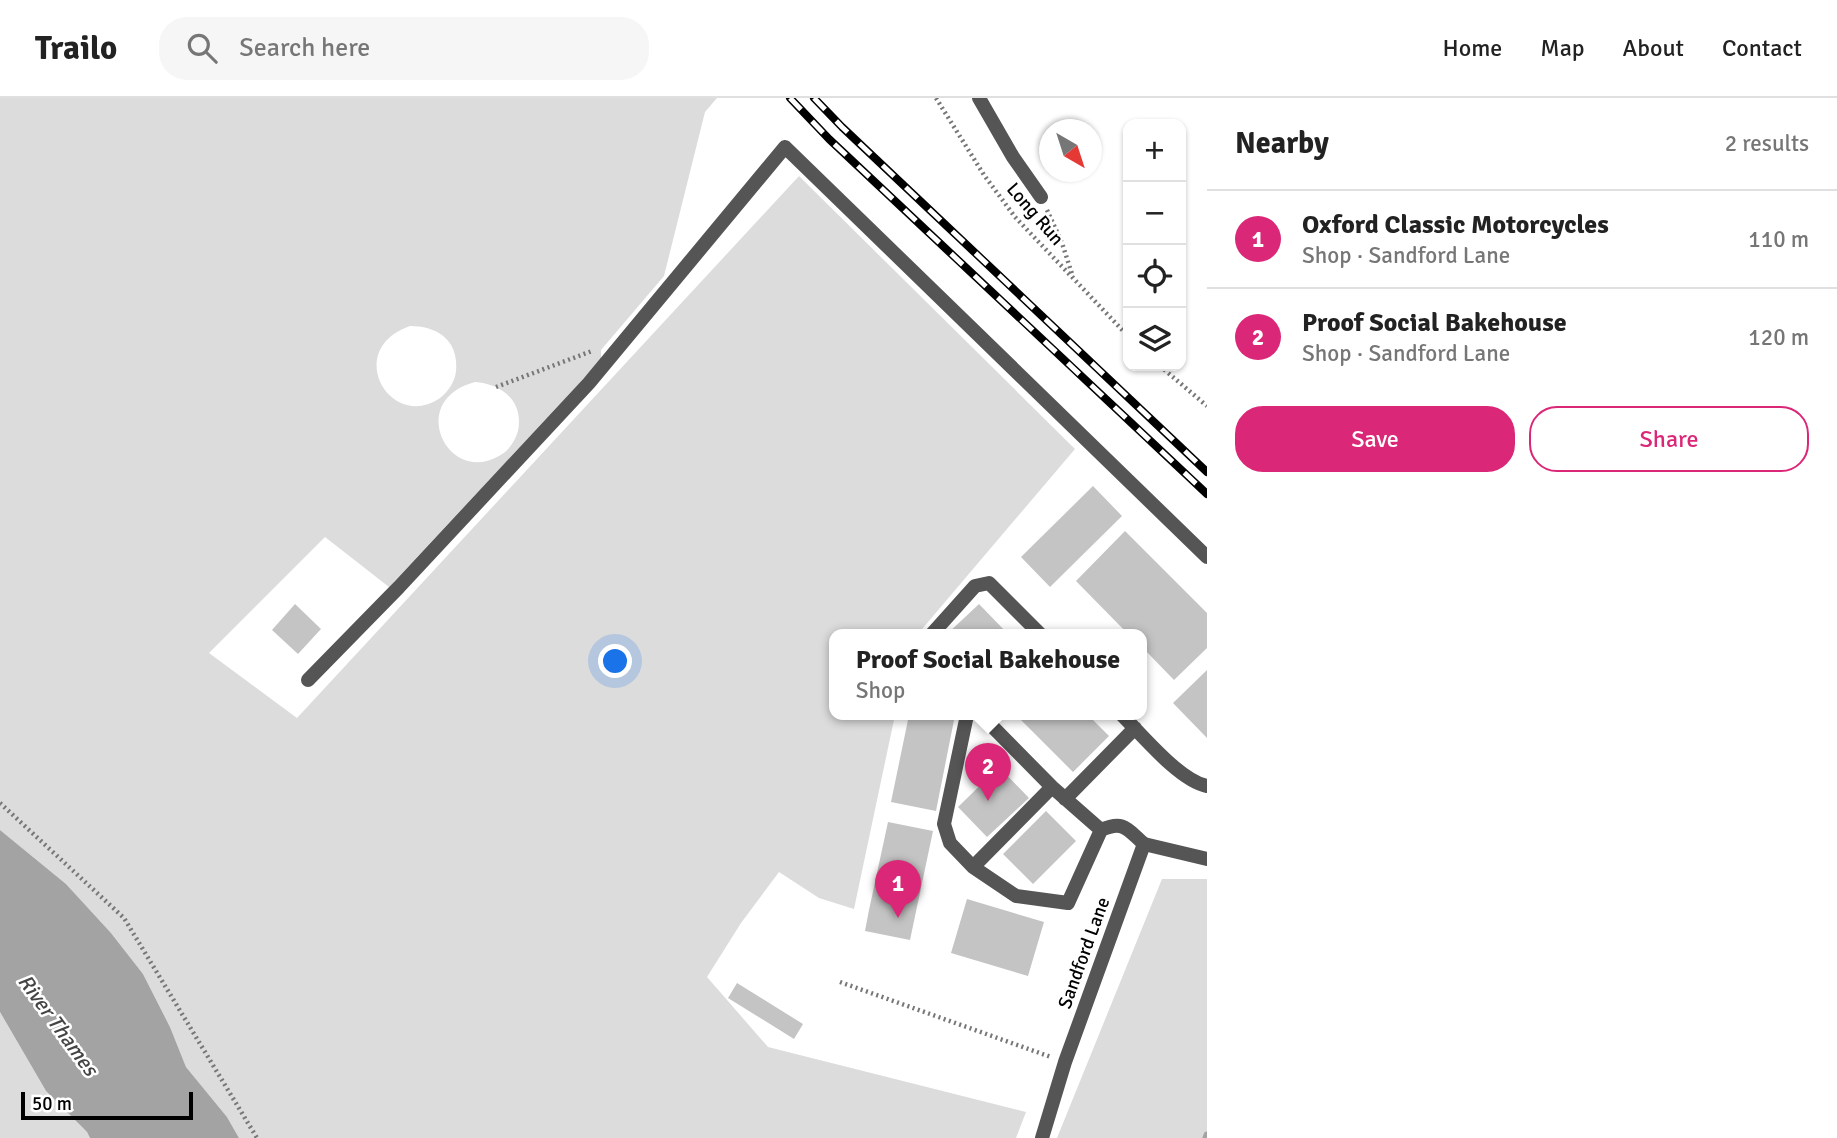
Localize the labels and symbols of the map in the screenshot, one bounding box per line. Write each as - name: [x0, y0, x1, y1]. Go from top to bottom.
- north arrow: [1039, 119, 1102, 182]
- street label: Long Run: [1001, 178, 1069, 250]
- your location: [598, 644, 632, 678]
- pin: 2: [965, 743, 1011, 801]
- pin: 1: [875, 860, 921, 918]
- street label: Sandford Lane: [1053, 894, 1115, 1012]
- water label: River Thames: [12, 969, 105, 1082]
- scale bar: [21, 1089, 192, 1121]

